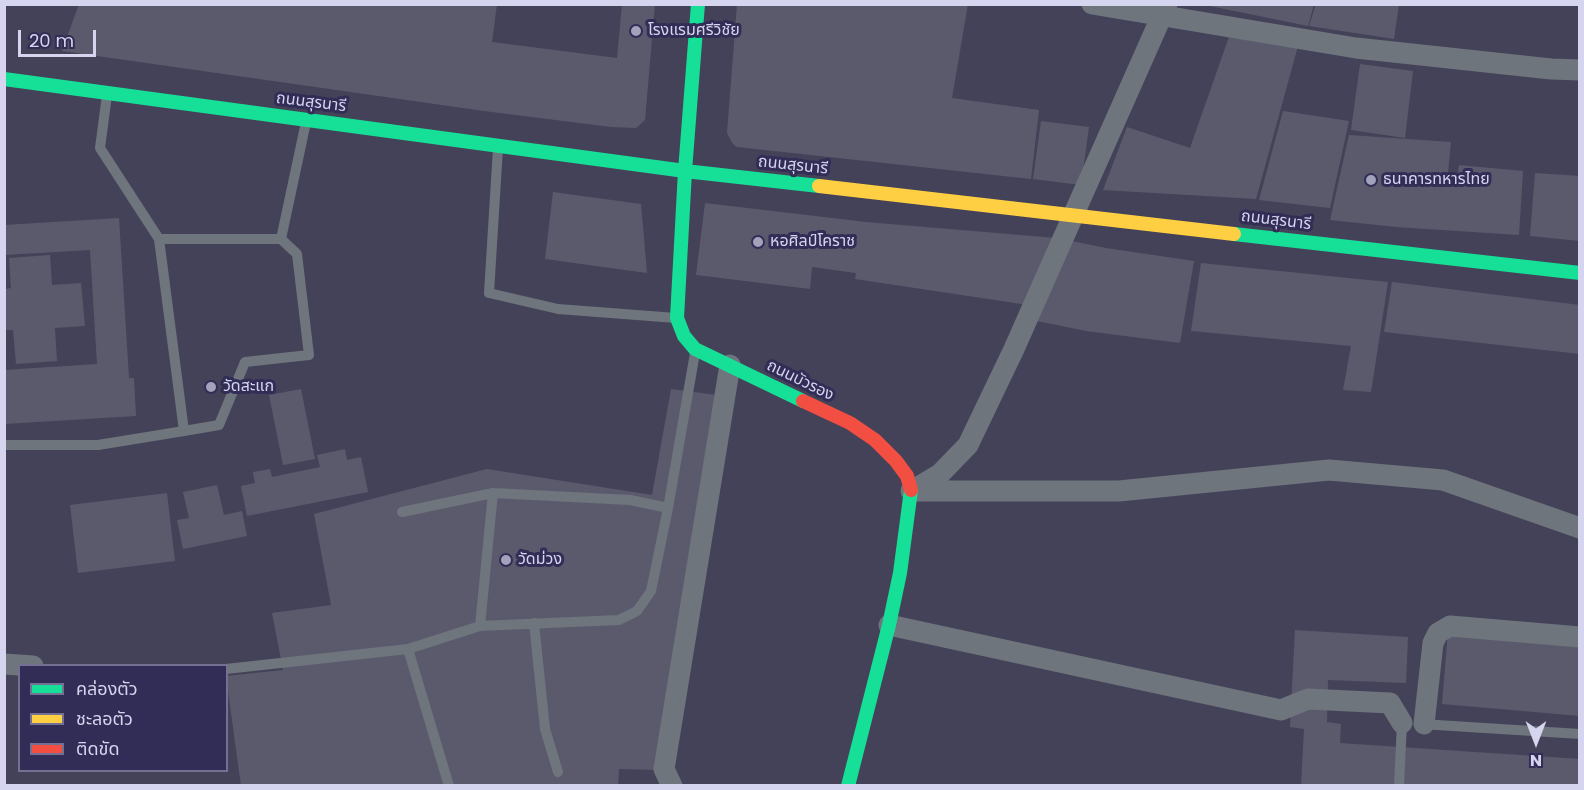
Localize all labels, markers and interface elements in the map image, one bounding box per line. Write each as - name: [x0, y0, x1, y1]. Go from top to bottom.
- scale bar: [21, 18, 99, 56]
- place label: โรงแรมศรีวิชัย: [648, 21, 740, 41]
- marker: โรงแรมศรีวิชัย: [629, 24, 643, 38]
- text: 20 m: [29, 28, 74, 53]
- street label: ถนนสุรนารี: [275, 89, 347, 117]
- street label: ถนนสุรนารี: [757, 153, 829, 179]
- place label: ธนาคารทหารไทย: [1383, 170, 1490, 190]
- marker: ธนาคารทหารไทย: [1364, 173, 1378, 187]
- street label: ถนนสุรนารี: [1240, 207, 1312, 235]
- place label: หอศิลป์โคราช: [770, 232, 855, 252]
- marker: หอศิลป์โคราช: [751, 235, 765, 249]
- street label: ถนนบัวรอง: [763, 357, 837, 405]
- place label: วัดสะแก: [223, 377, 274, 397]
- marker: วัดสะแก: [204, 380, 218, 394]
- place label: วัดม่วง: [518, 550, 562, 570]
- marker: วัดม่วง: [499, 553, 513, 567]
- legend: [18, 664, 228, 772]
- text: คล่องตัว: [76, 676, 138, 701]
- text: ชะลอตัว: [76, 706, 133, 731]
- north arrow: [1506, 712, 1566, 772]
- text: ติดขัด: [76, 736, 119, 761]
- text: N: [1530, 749, 1542, 772]

